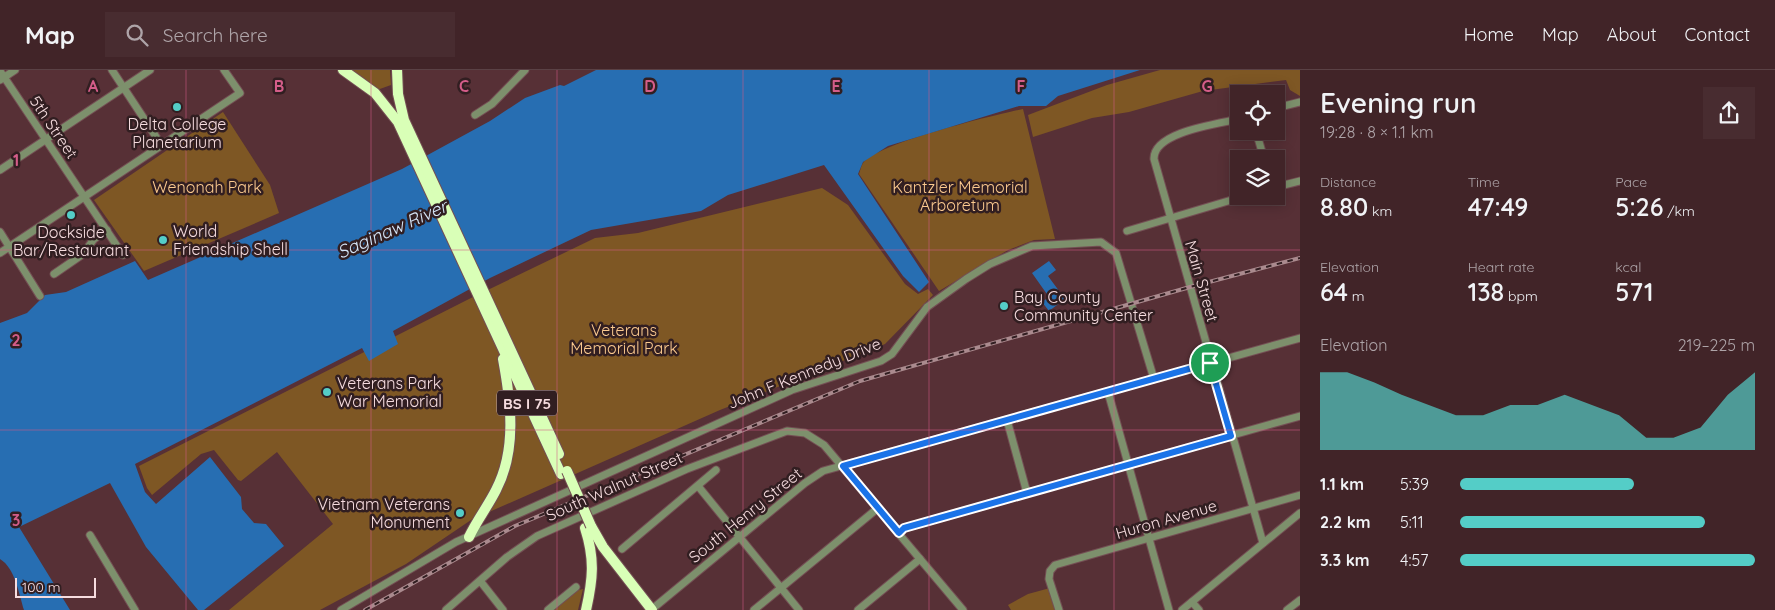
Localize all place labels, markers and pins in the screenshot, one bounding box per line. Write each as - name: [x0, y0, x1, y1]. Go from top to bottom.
- marker: Delta College Planetarium: [171, 101, 183, 113]
- place label: Delta College Planetarium: [128, 114, 226, 152]
- marker: Dockside Bar/Restaurant: [65, 209, 77, 221]
- place label: World Friendship Shell: [173, 221, 288, 259]
- place label: Dockside Bar/Restaurant: [13, 222, 129, 260]
- marker: World Friendship Shell: [157, 234, 169, 246]
- place label: Bay County Community Center: [1014, 287, 1153, 325]
- marker: Bay County Community Center: [998, 300, 1010, 312]
- pin: [1189, 342, 1231, 384]
- place label: Veterans Park War Memorial: [337, 373, 442, 411]
- marker: Veterans Park War Memorial: [321, 386, 333, 398]
- place label: Vietnam Veterans Monument: [317, 494, 450, 532]
- marker: Vietnam Veterans Monument: [454, 507, 466, 519]

